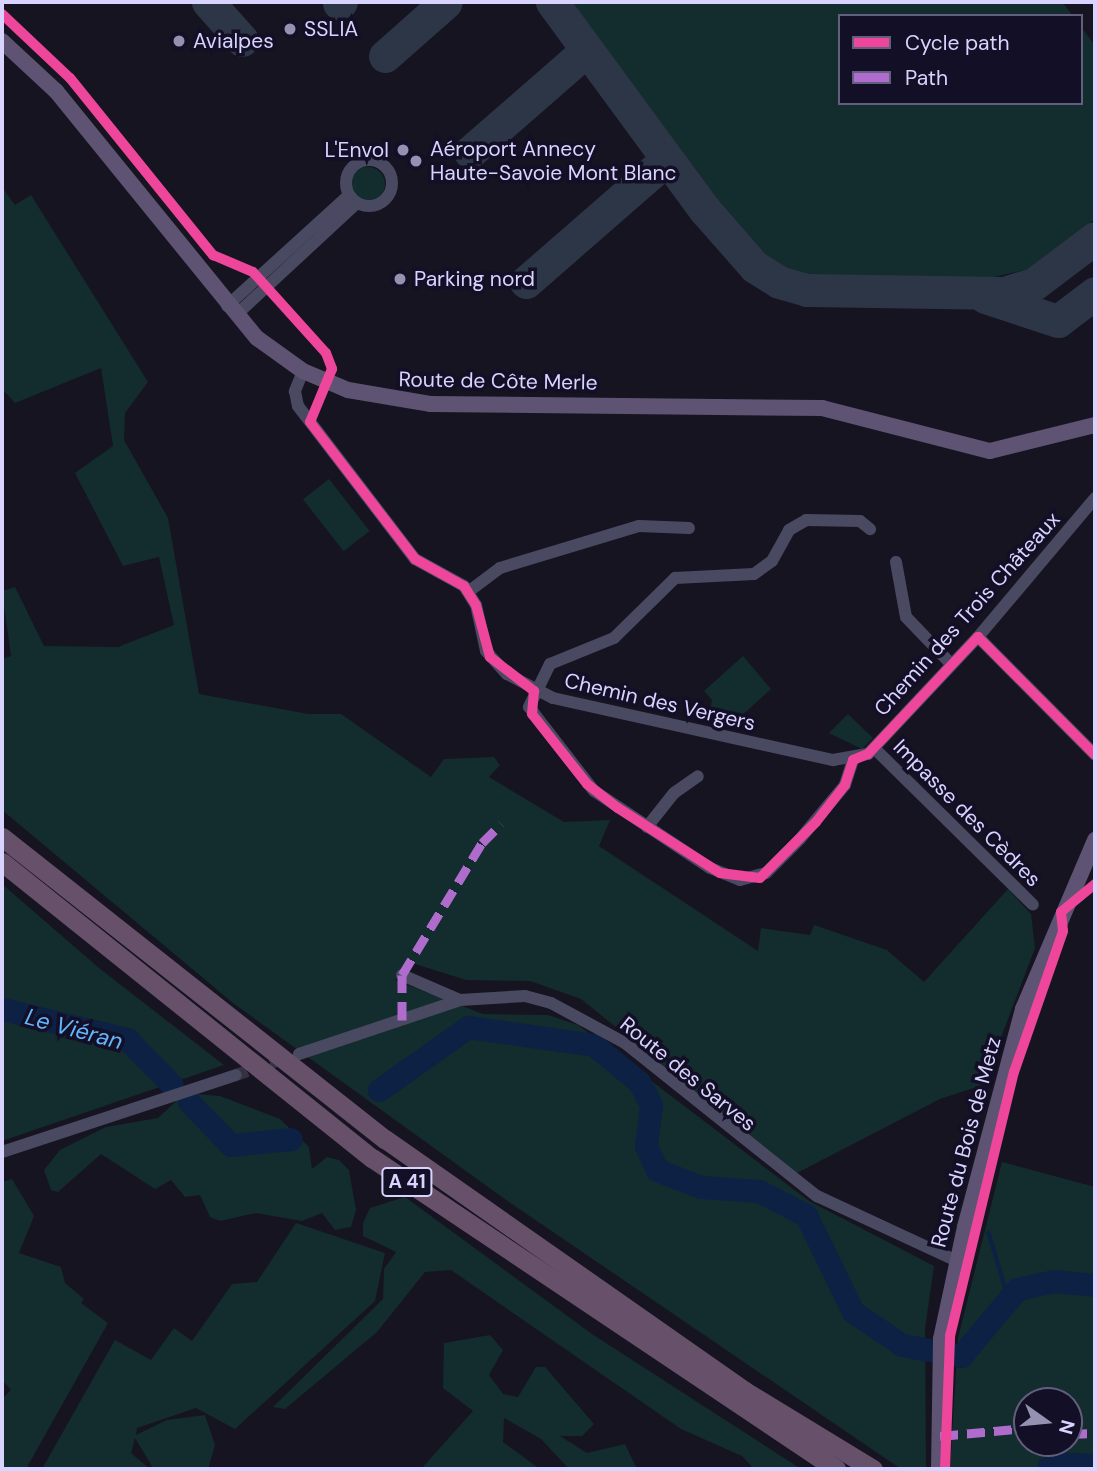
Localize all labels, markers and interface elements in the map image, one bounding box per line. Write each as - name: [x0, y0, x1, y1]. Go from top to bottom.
- legend: [838, 14, 1083, 105]
- place label: SSLIA: [304, 16, 358, 42]
- marker: SSLIA: [282, 21, 298, 37]
- place label: Avialpes: [193, 28, 274, 54]
- text: Cycle path: [905, 29, 1010, 57]
- marker: Avialpes: [171, 33, 187, 49]
- text: Path: [905, 64, 948, 92]
- place label: Aéroport Annecy Haute-Savoie Mont Blanc: [430, 136, 677, 186]
- place label: L'Envol: [324, 137, 389, 163]
- marker: L'Envol: [395, 142, 411, 158]
- marker: Aéroport Annecy Haute-Savoie Mont Blanc: [408, 153, 424, 169]
- place label: Parking nord: [414, 266, 535, 292]
- marker: Parking nord: [392, 271, 408, 287]
- street label: Route de Côte Merle: [398, 367, 598, 395]
- street label: Chemin des Trois Châteaux: [869, 507, 1065, 721]
- street label: Chemin des Vergers: [562, 668, 758, 736]
- street label: Impasse des Cèdres: [888, 734, 1046, 892]
- water label: Le Viéran: [22, 1003, 126, 1055]
- street label: Route des Sarves: [615, 1012, 761, 1136]
- street label: Route du Bois de Metz: [926, 1034, 1006, 1250]
- road number: A 41: [381, 1166, 433, 1198]
- north arrow: [1013, 1387, 1083, 1457]
- text: N: [1053, 1417, 1081, 1437]

